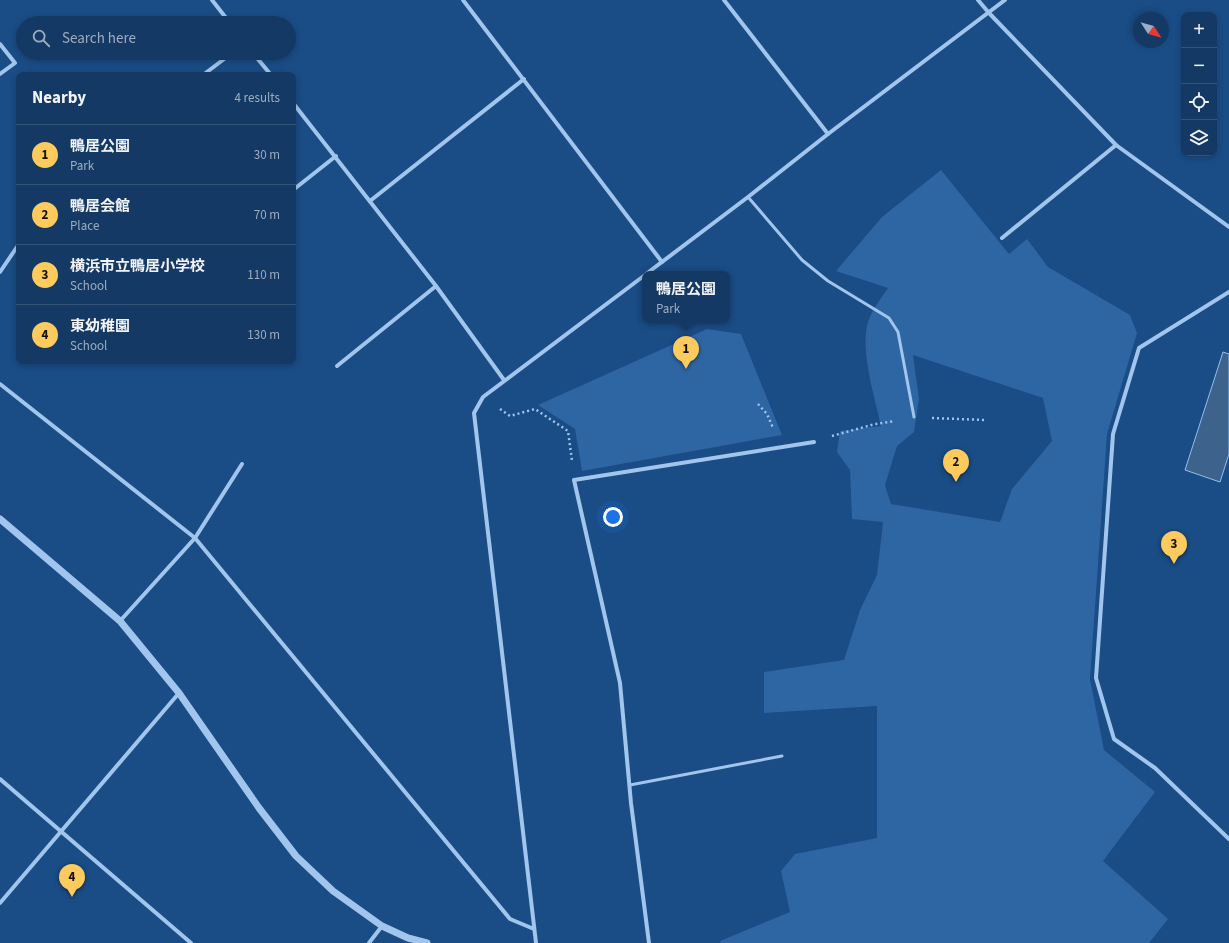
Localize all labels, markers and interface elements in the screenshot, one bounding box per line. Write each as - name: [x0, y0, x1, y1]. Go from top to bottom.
- north arrow: [1133, 12, 1169, 48]
- map controls: [1181, 12, 1217, 156]
- button: +: [1181, 12, 1217, 48]
- search box: [16, 16, 296, 60]
- icon: search: [30, 27, 52, 49]
- text: Search here: [62, 28, 136, 49]
- button: −: [1181, 48, 1217, 84]
- button: locate: [1181, 84, 1217, 120]
- text: Nearby: [32, 86, 86, 110]
- text: 4 results: [235, 89, 280, 107]
- button: layers: [1181, 120, 1217, 156]
- text: 鴨居公園: [70, 136, 130, 157]
- text: 1: [42, 146, 48, 164]
- text: 30 m: [254, 146, 280, 164]
- text: Park: [70, 157, 94, 175]
- text: 鴨居会館: [70, 196, 130, 217]
- text: 2: [42, 206, 48, 224]
- text: 70 m: [254, 206, 280, 224]
- text: Place: [70, 217, 99, 235]
- text: 横浜市立鴨居小学校: [70, 256, 205, 277]
- text: 3: [42, 266, 48, 284]
- text: 110 m: [247, 266, 280, 284]
- popup: [642, 271, 730, 323]
- text: School: [70, 277, 107, 295]
- text: 鴨居公園: [656, 279, 716, 300]
- text: Park: [656, 300, 680, 318]
- text: 東幼稚園: [70, 316, 130, 337]
- text: 4: [42, 326, 48, 344]
- text: 130 m: [247, 326, 280, 344]
- pin: 1: [673, 336, 699, 369]
- text: School: [70, 337, 107, 355]
- pin: 2: [943, 449, 969, 482]
- your location: [603, 507, 623, 527]
- pin: 3: [1161, 531, 1187, 564]
- pin: 4: [59, 864, 85, 897]

